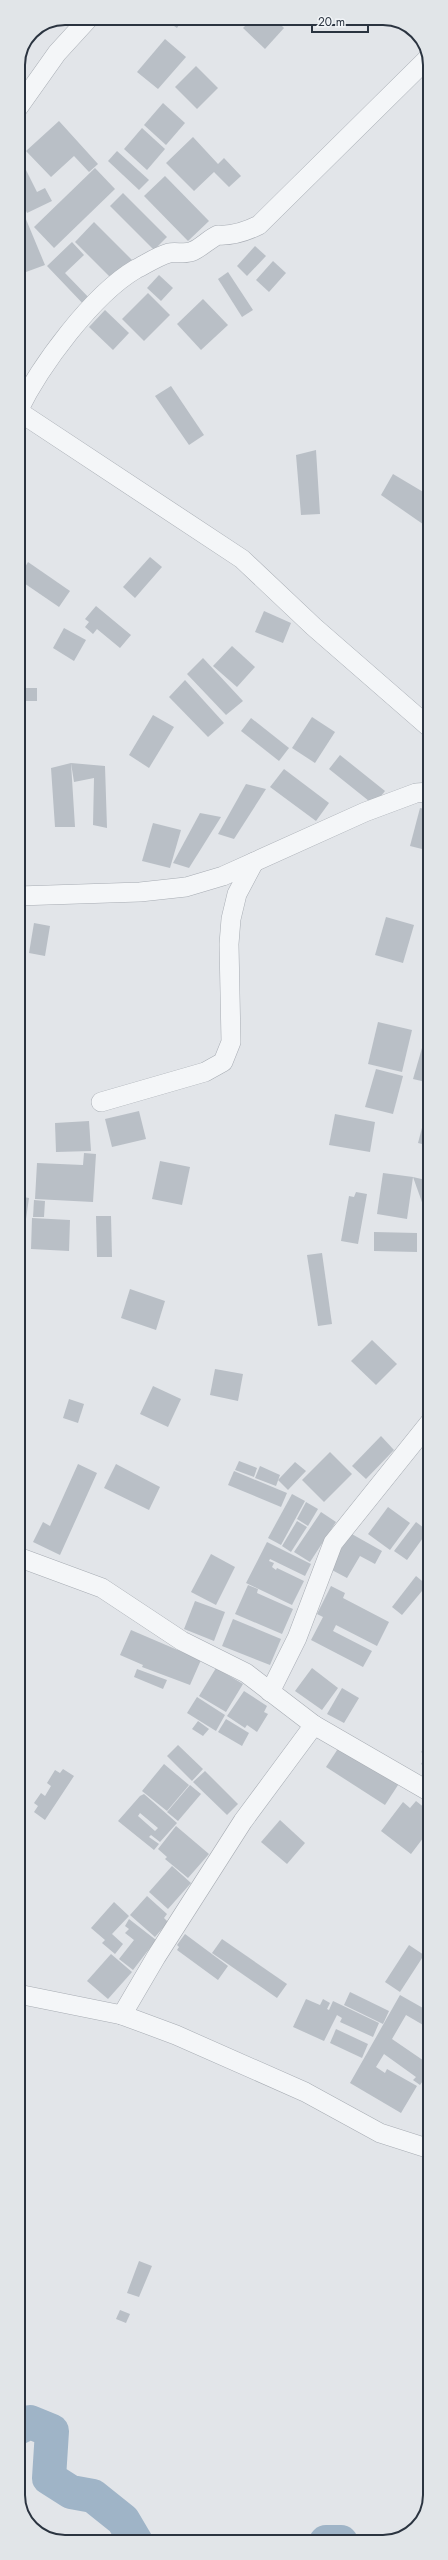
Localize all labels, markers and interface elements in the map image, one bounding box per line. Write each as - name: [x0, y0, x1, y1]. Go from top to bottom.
- scale bar: [312, 8, 368, 34]
- text: 20 m: [318, 13, 345, 31]

